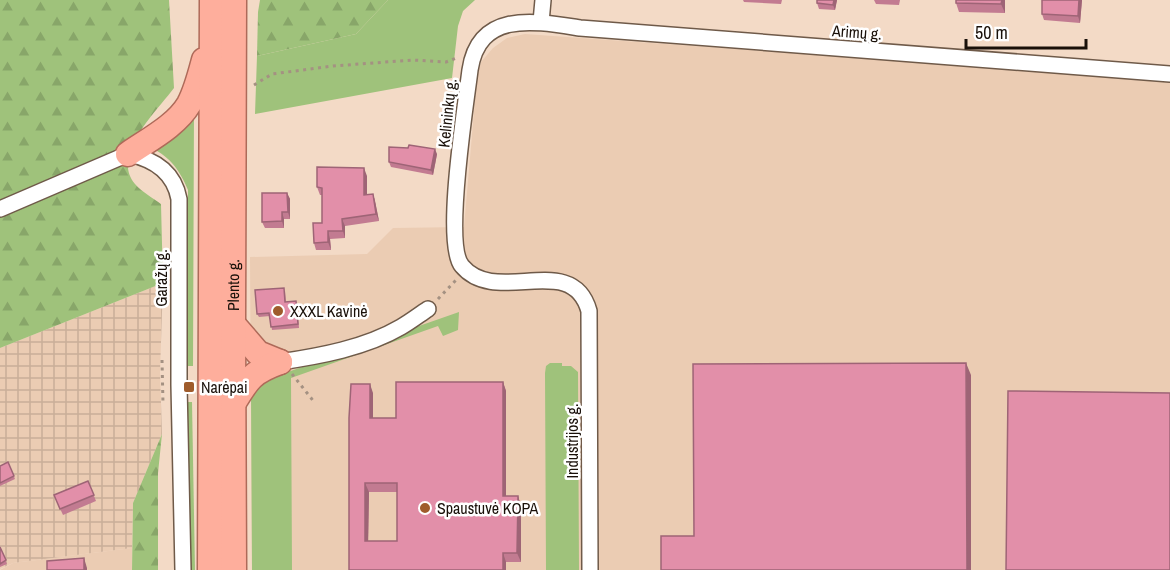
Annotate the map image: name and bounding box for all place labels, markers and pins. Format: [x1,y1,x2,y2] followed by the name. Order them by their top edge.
[290,300,368,322] place label: XXXL Kavinė
[271,304,285,318] marker: XXXL Kavinė
[201,376,248,398] place label: Narėpai
[182,380,196,394] marker: Narėpai
[437,497,538,519] place label: Spaustuvė KOPA
[418,501,432,515] marker: Spaustuvė KOPA

